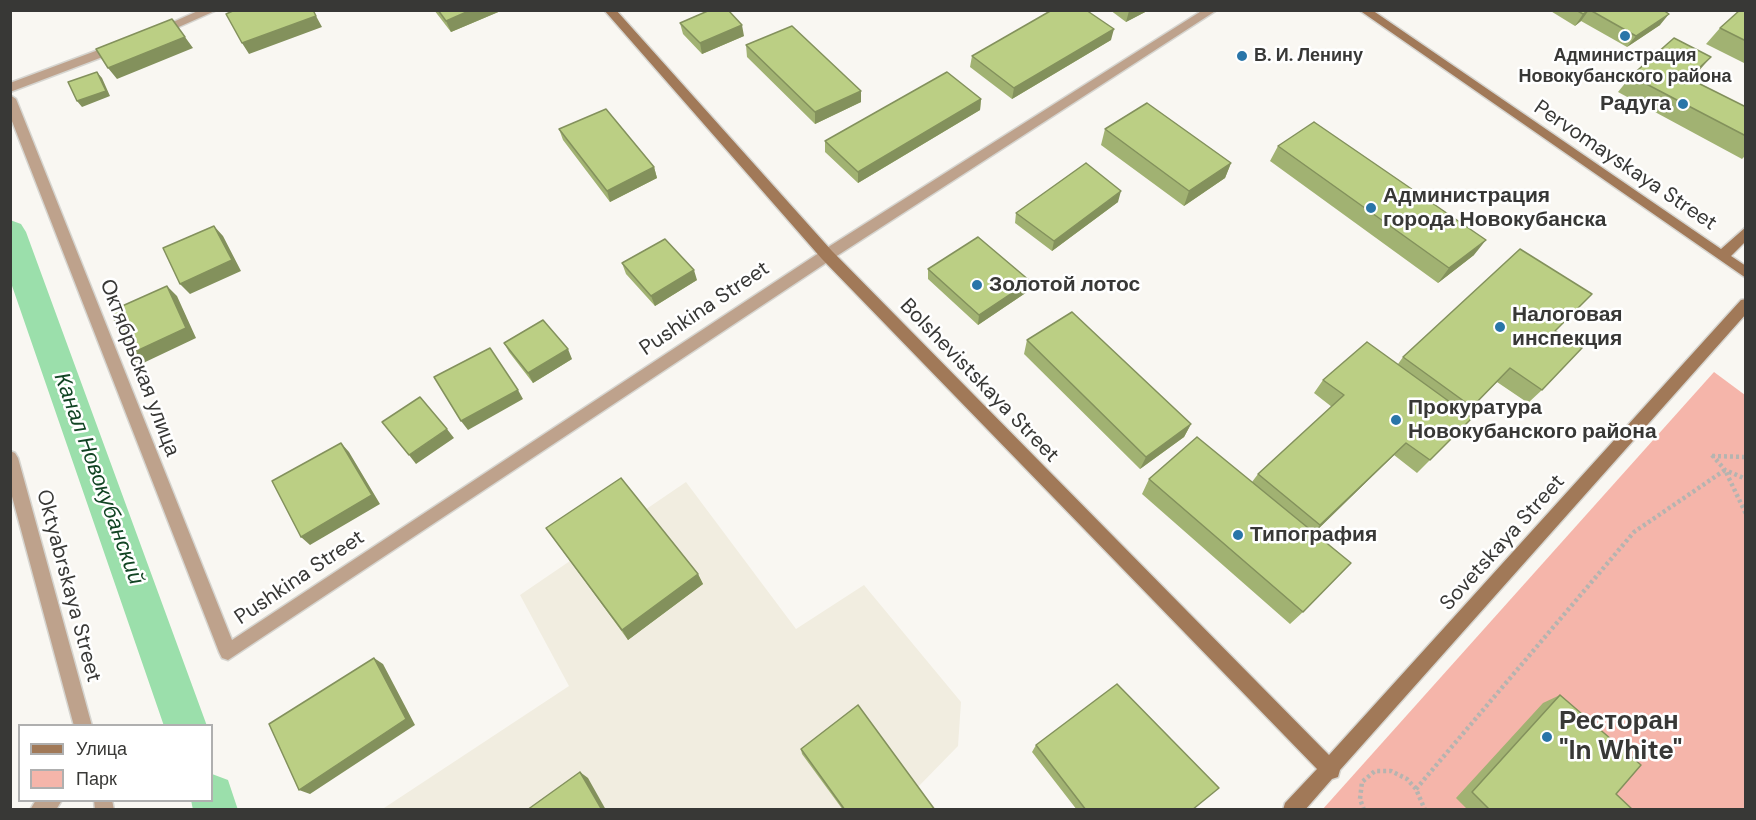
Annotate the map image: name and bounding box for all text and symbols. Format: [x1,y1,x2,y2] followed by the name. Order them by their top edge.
[1618,29,1632,43] marker: Администрация Новокубанского района
[1254,45,1363,67] place label: В. И. Ленину
[1518,45,1732,88] place label: Администрация Новокубанского района
[1235,49,1249,63] marker: В. И. Ленину
[1600,91,1671,117] place label: Радуга
[1529,95,1721,237] street label: Pervomayskaya Street
[1676,97,1690,111] marker: Радуга
[1383,183,1606,233] place label: Администрация города Новокубанска
[1364,201,1378,215] marker: Администрация города Новокубанска
[635,256,775,362] street label: Pushkina Street
[989,272,1140,298] place label: Золотой лотос
[94,276,184,460] street label: Октябрьская улица
[970,278,984,292] marker: Золотой лотос
[894,294,1064,468] street label: Bolshevistskaya Street
[1512,302,1623,352] place label: Налоговая инспекция
[1493,320,1507,334] marker: Налоговая инспекция
[47,369,149,589] water label: Канал Новокубанский
[1408,395,1657,445] place label: Прокуратура Новокубанского района
[1389,413,1403,427] marker: Прокуратура Новокубанского района
[1435,470,1571,616] street label: Sovetskaya Street
[30,487,106,685] street label: Oktyabrskaya Street
[1250,522,1377,548] place label: Типография
[230,525,370,631] street label: Pushkina Street
[1231,528,1245,542] marker: Типография
[1559,706,1682,768] place label: Ресторан "In White"
[18,724,213,802] legend
[1540,730,1554,744] marker: Ресторан "In White"
[76,737,127,761] text: Улица
[76,767,117,791] text: Парк

